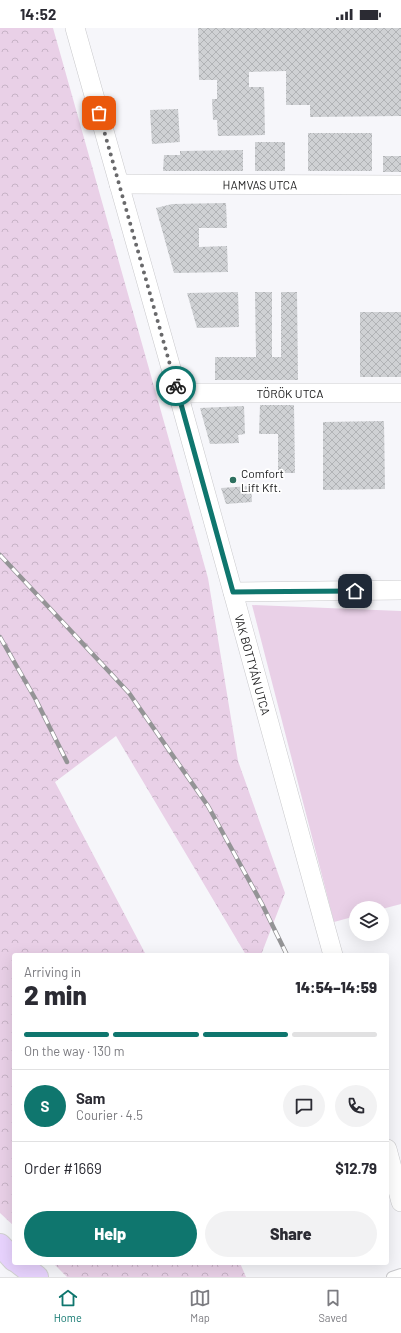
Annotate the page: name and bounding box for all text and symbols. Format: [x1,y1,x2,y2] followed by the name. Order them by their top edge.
[20,5,56,23] text: 14:52
[82,96,116,130] pin
[88,102,110,124] icon: bag
[223,177,297,192] street label: HAMVAS UTCA
[156,366,196,406] courier
[165,375,187,397] icon: bike
[257,386,323,400] street label: TÖRÖK UTCA
[241,466,284,494] place label: Comfort Lift Kft.
[228,475,238,485] marker: Comfort Lift Kft.
[338,574,372,608] pin
[344,580,366,602] icon: home
[232,613,273,717] street label: VAK BOTTYÁN UTCA
[349,901,389,941] map controls
[349,901,389,941] button: layers
[24,964,81,980] text: Arriving in
[295,978,377,996] text: 14:54–14:59
[24,979,87,1010] text: 2 min
[24,1043,125,1059] text: On the way · 130 m
[283,1085,325,1127] button: chat
[335,1085,377,1127] button: phone
[76,1089,105,1107] text: Sam
[41,1097,49,1115] text: S
[76,1107,143,1123] text: Courier · 4.5
[24,1159,102,1177] text: Order #1669
[335,1159,377,1177] text: $12.79
[24,1211,197,1257] button: Help
[205,1211,377,1257] button: Share
[54,1287,82,1324] tab: Home
[189,1287,211,1324] tab: Map
[318,1287,347,1324] tab: Saved

